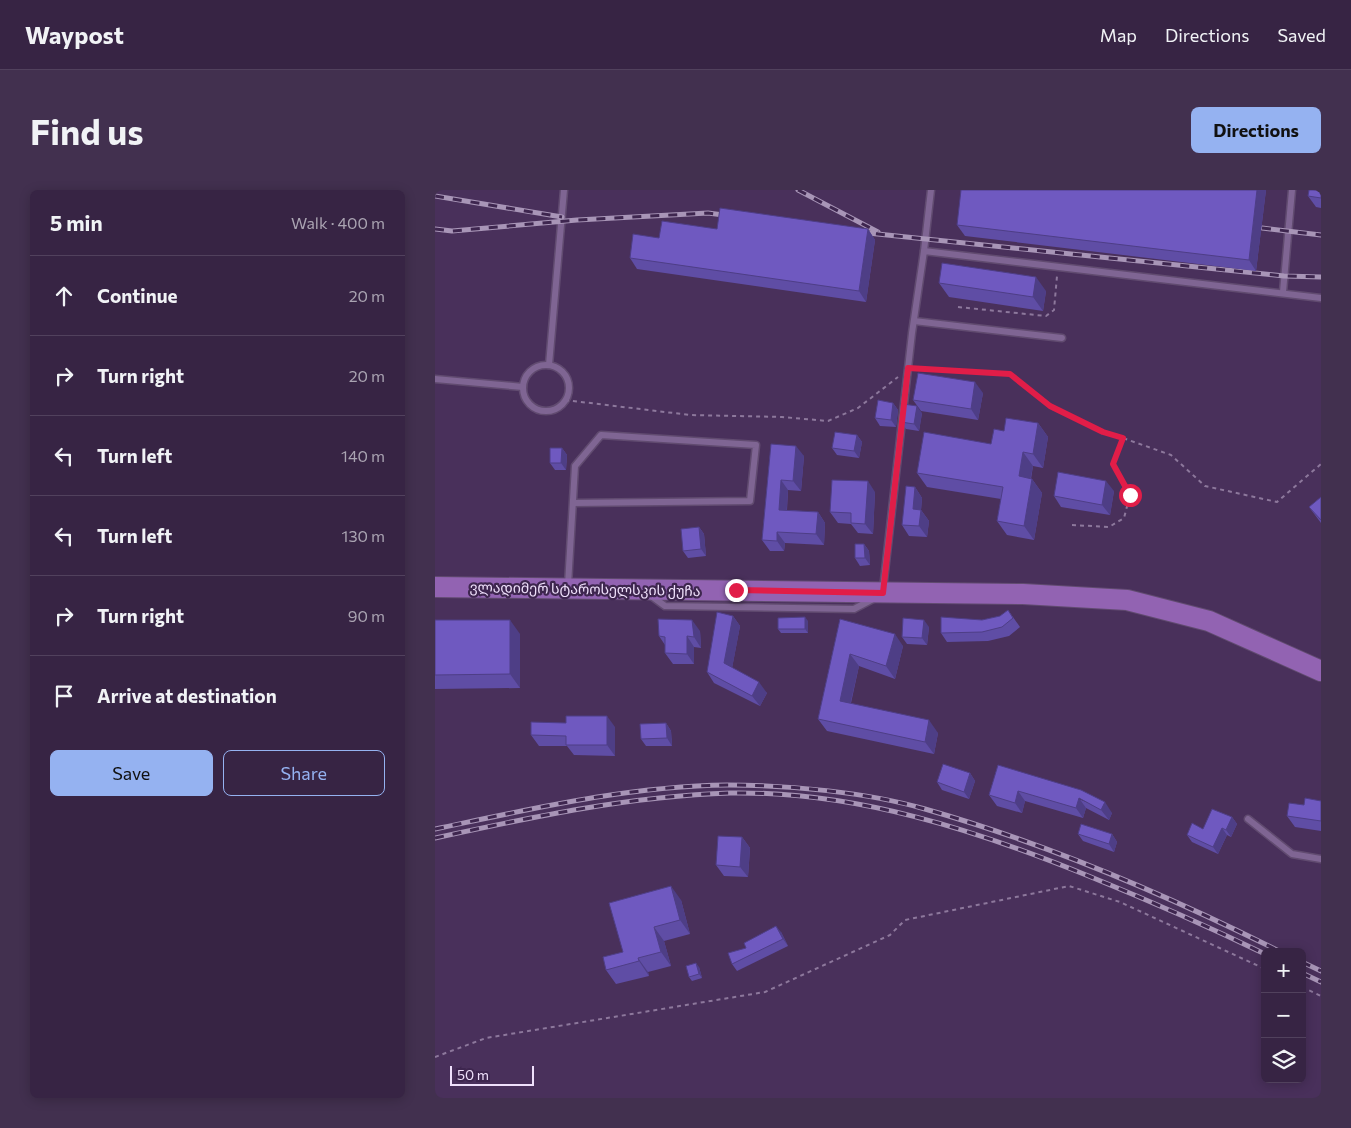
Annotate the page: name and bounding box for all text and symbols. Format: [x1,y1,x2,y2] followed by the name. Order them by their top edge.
[25,20,124,49] text: Waypost
[1100,24,1137,46] text: Map
[1165,24,1249,46] text: Directions
[1277,24,1326,46] text: Saved
[1191,107,1321,153] button: Directions
[30,109,144,152] text: Find us
[50,210,103,235] text: 5 min
[291,213,385,232] text: Walk · 400 m
[50,282,78,310] icon: ahead
[97,284,177,307] text: Continue
[349,286,385,305] text: 20 m
[50,362,78,390] icon: right
[97,364,184,387] text: Turn right
[349,366,385,385] text: 20 m
[50,442,78,470] icon: left
[97,444,172,467] text: Turn left
[341,446,385,465] text: 140 m
[1119,484,1142,507] route start
[50,522,78,550] icon: left
[97,524,172,547] text: Turn left
[342,526,385,545] text: 130 m
[469,578,701,600] street label: ვლადიმერ სტაროსელსკის ქუჩა
[725,579,748,602] route end
[50,602,78,630] icon: right
[97,604,184,627] text: Turn right
[348,606,385,625] text: 90 m
[50,682,78,710] icon: arrive
[97,684,277,707] text: Arrive at destination
[50,750,213,796] button: Save
[223,750,385,796] button: Share
[1261,948,1306,1083] map controls
[1261,948,1306,993] button: +
[1261,993,1306,1038] button: −
[1261,1038,1306,1083] button: layers
[450,1063,534,1086] scale bar
[457,1066,489,1083] text: 50 m

